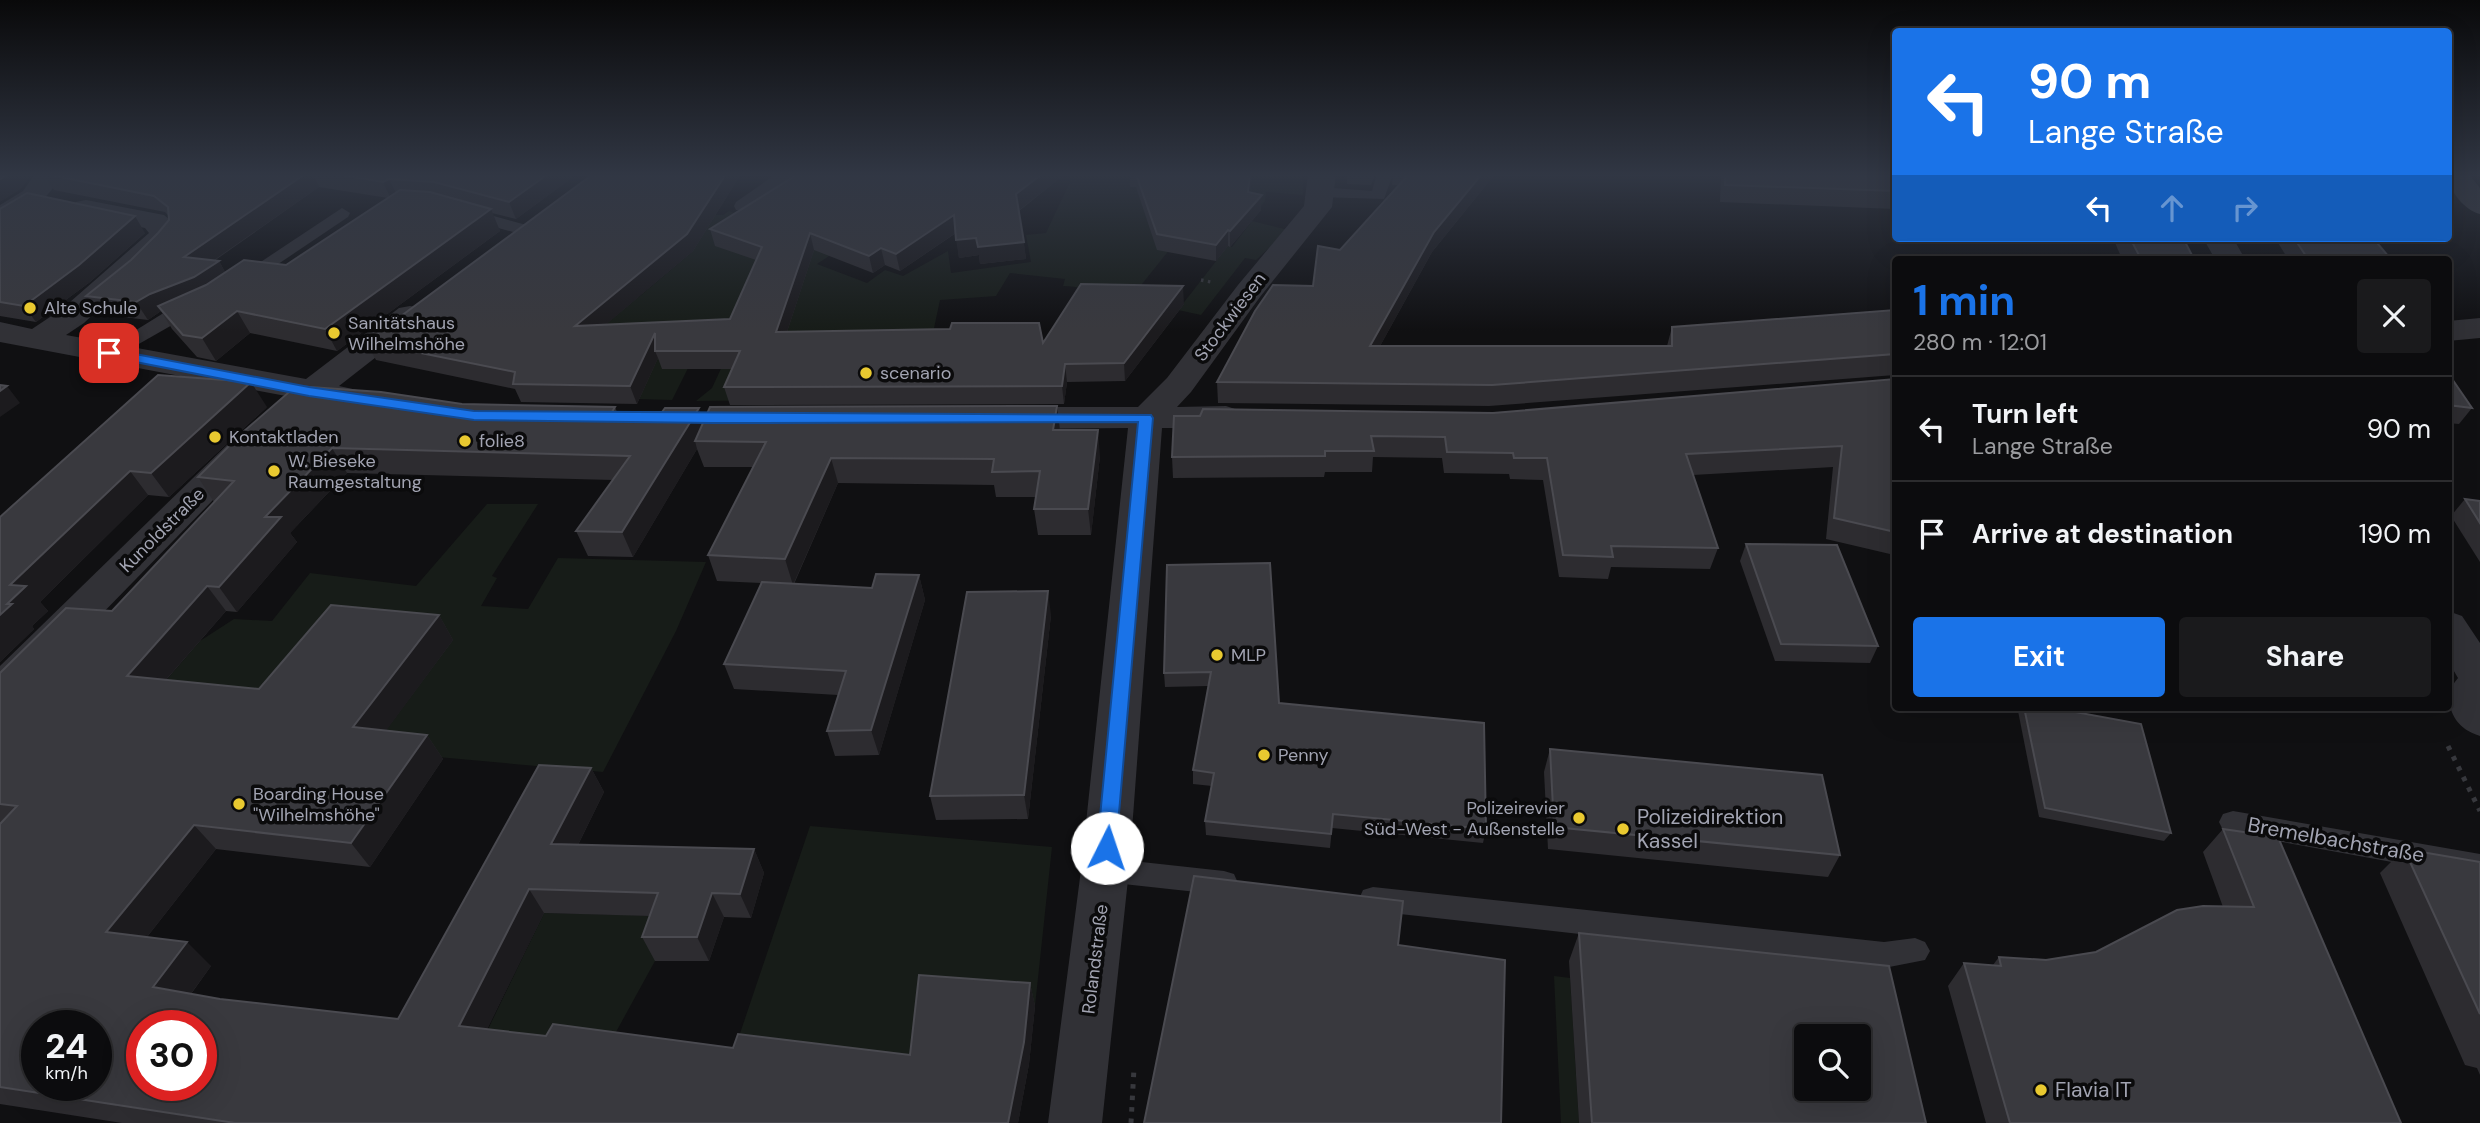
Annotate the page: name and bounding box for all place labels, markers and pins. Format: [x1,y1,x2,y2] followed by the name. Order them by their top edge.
[44,296,137,320] place label: Alte Schule
[22,300,38,316] marker: Alte Schule
[348,311,465,356] place label: Sanitätshaus Wilhelmshöhe
[79,323,139,383] pin
[326,325,342,341] marker: Sanitätshaus Wilhelmshöhe
[880,361,951,385] place label: scenario
[858,365,874,381] marker: scenario
[229,425,339,449] place label: Kontaktladen
[207,429,223,445] marker: Kontaktladen
[479,429,525,453] place label: folie8
[457,433,473,449] marker: folie8
[288,449,422,494] place label: W. Bieseke Raumgestaltung
[266,463,282,479] marker: W. Bieseke Raumgestaltung
[1231,643,1266,667] place label: MLP
[1209,647,1225,663] marker: MLP
[1278,743,1329,767] place label: Penny
[1256,747,1272,763] marker: Penny
[253,782,384,827] place label: Boarding House "Wilhelmshöhe"
[231,796,247,812] marker: Boarding House "Wilhelmshöhe"
[1364,796,1565,841] place label: Polizeirevier Süd-West - Außenstelle
[1637,803,1783,855] place label: Polizeidirektion Kassel
[1571,810,1587,826] marker: Polizeirevier Süd-West - Außenstelle
[1615,821,1631,837] marker: Polizeidirektion Kassel
[2055,1076,2132,1104] place label: Flavia IT
[2033,1082,2049,1098] marker: Flavia IT

